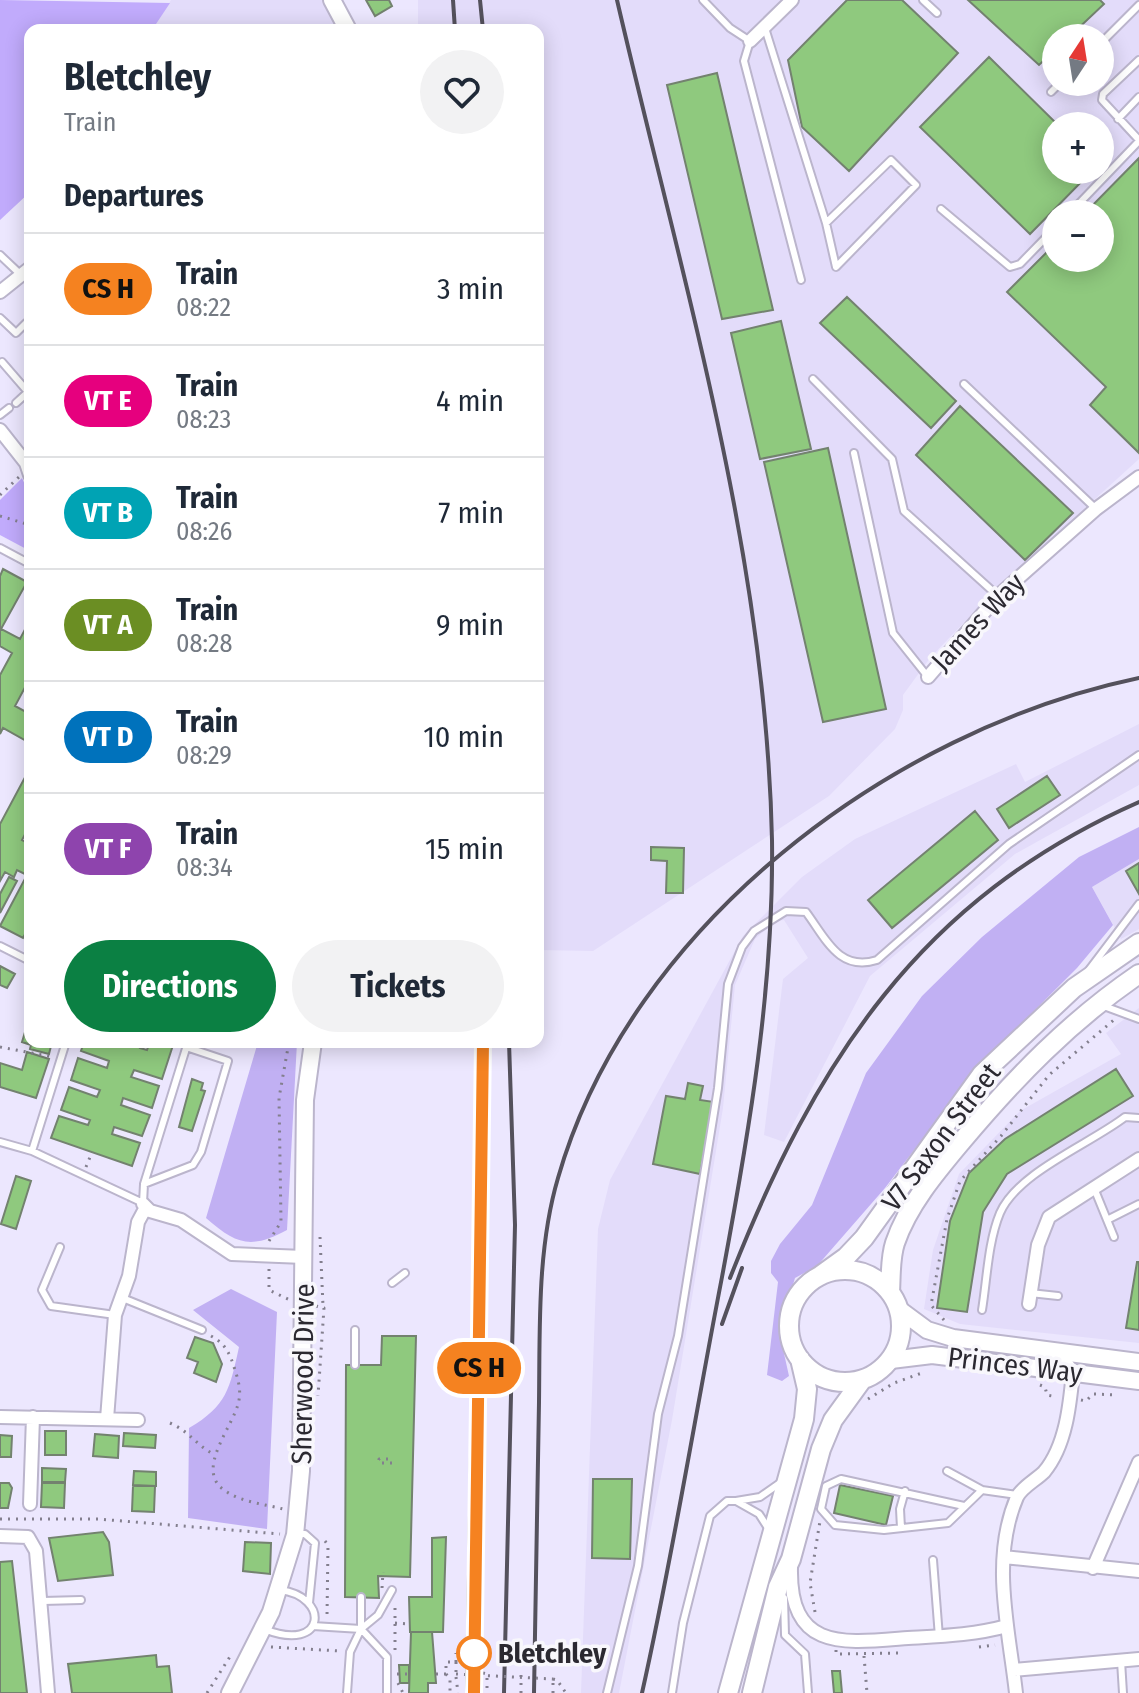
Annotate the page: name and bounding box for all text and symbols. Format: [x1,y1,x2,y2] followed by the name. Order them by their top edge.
[1042,24,1114,96] north arrow
[1042,24,1114,272] map controls
[420,50,504,134] button: heart
[64,54,211,100] text: Bletchley
[64,107,117,138] text: Train
[1042,112,1114,184] button: +
[64,178,204,214] text: Departures
[1042,200,1114,272] button: −
[176,256,238,292] text: Train
[437,271,504,307] text: 3 min
[82,272,134,305] text: CS H
[176,292,231,323] text: 08:22
[176,368,238,404] text: Train
[436,383,504,419] text: 4 min
[84,384,132,417] text: VT E
[176,404,231,435] text: 08:23
[176,480,238,516] text: Train
[438,495,504,531] text: 7 min
[83,496,133,529] text: VT B
[176,516,232,547] text: 08:26
[925,566,1032,678] street label: James Way
[176,592,238,628] text: Train
[436,607,504,643] text: 9 min
[83,608,133,641] text: VT A
[176,628,233,659] text: 08:28
[176,704,238,740] text: Train
[423,719,504,755] text: 10 min
[83,720,133,753] text: VT D
[176,740,232,771] text: 08:29
[176,816,238,852] text: Train
[425,831,504,867] text: 15 min
[85,832,131,865] text: VT F
[176,852,232,883] text: 08:34
[64,940,276,1032] button: Directions
[292,940,504,1032] button: Tickets
[875,1056,1008,1217] street label: V7 Saxon Street
[285,1283,321,1465] street label: Sherwood Drive
[946,1340,1085,1390] street label: Princes Way
[423,1342,535,1394] line badge: CS H
[453,1351,505,1384] text: CS H
[457,1636,491,1670] marker: Bletchley
[498,1637,607,1670] place label: Bletchley

